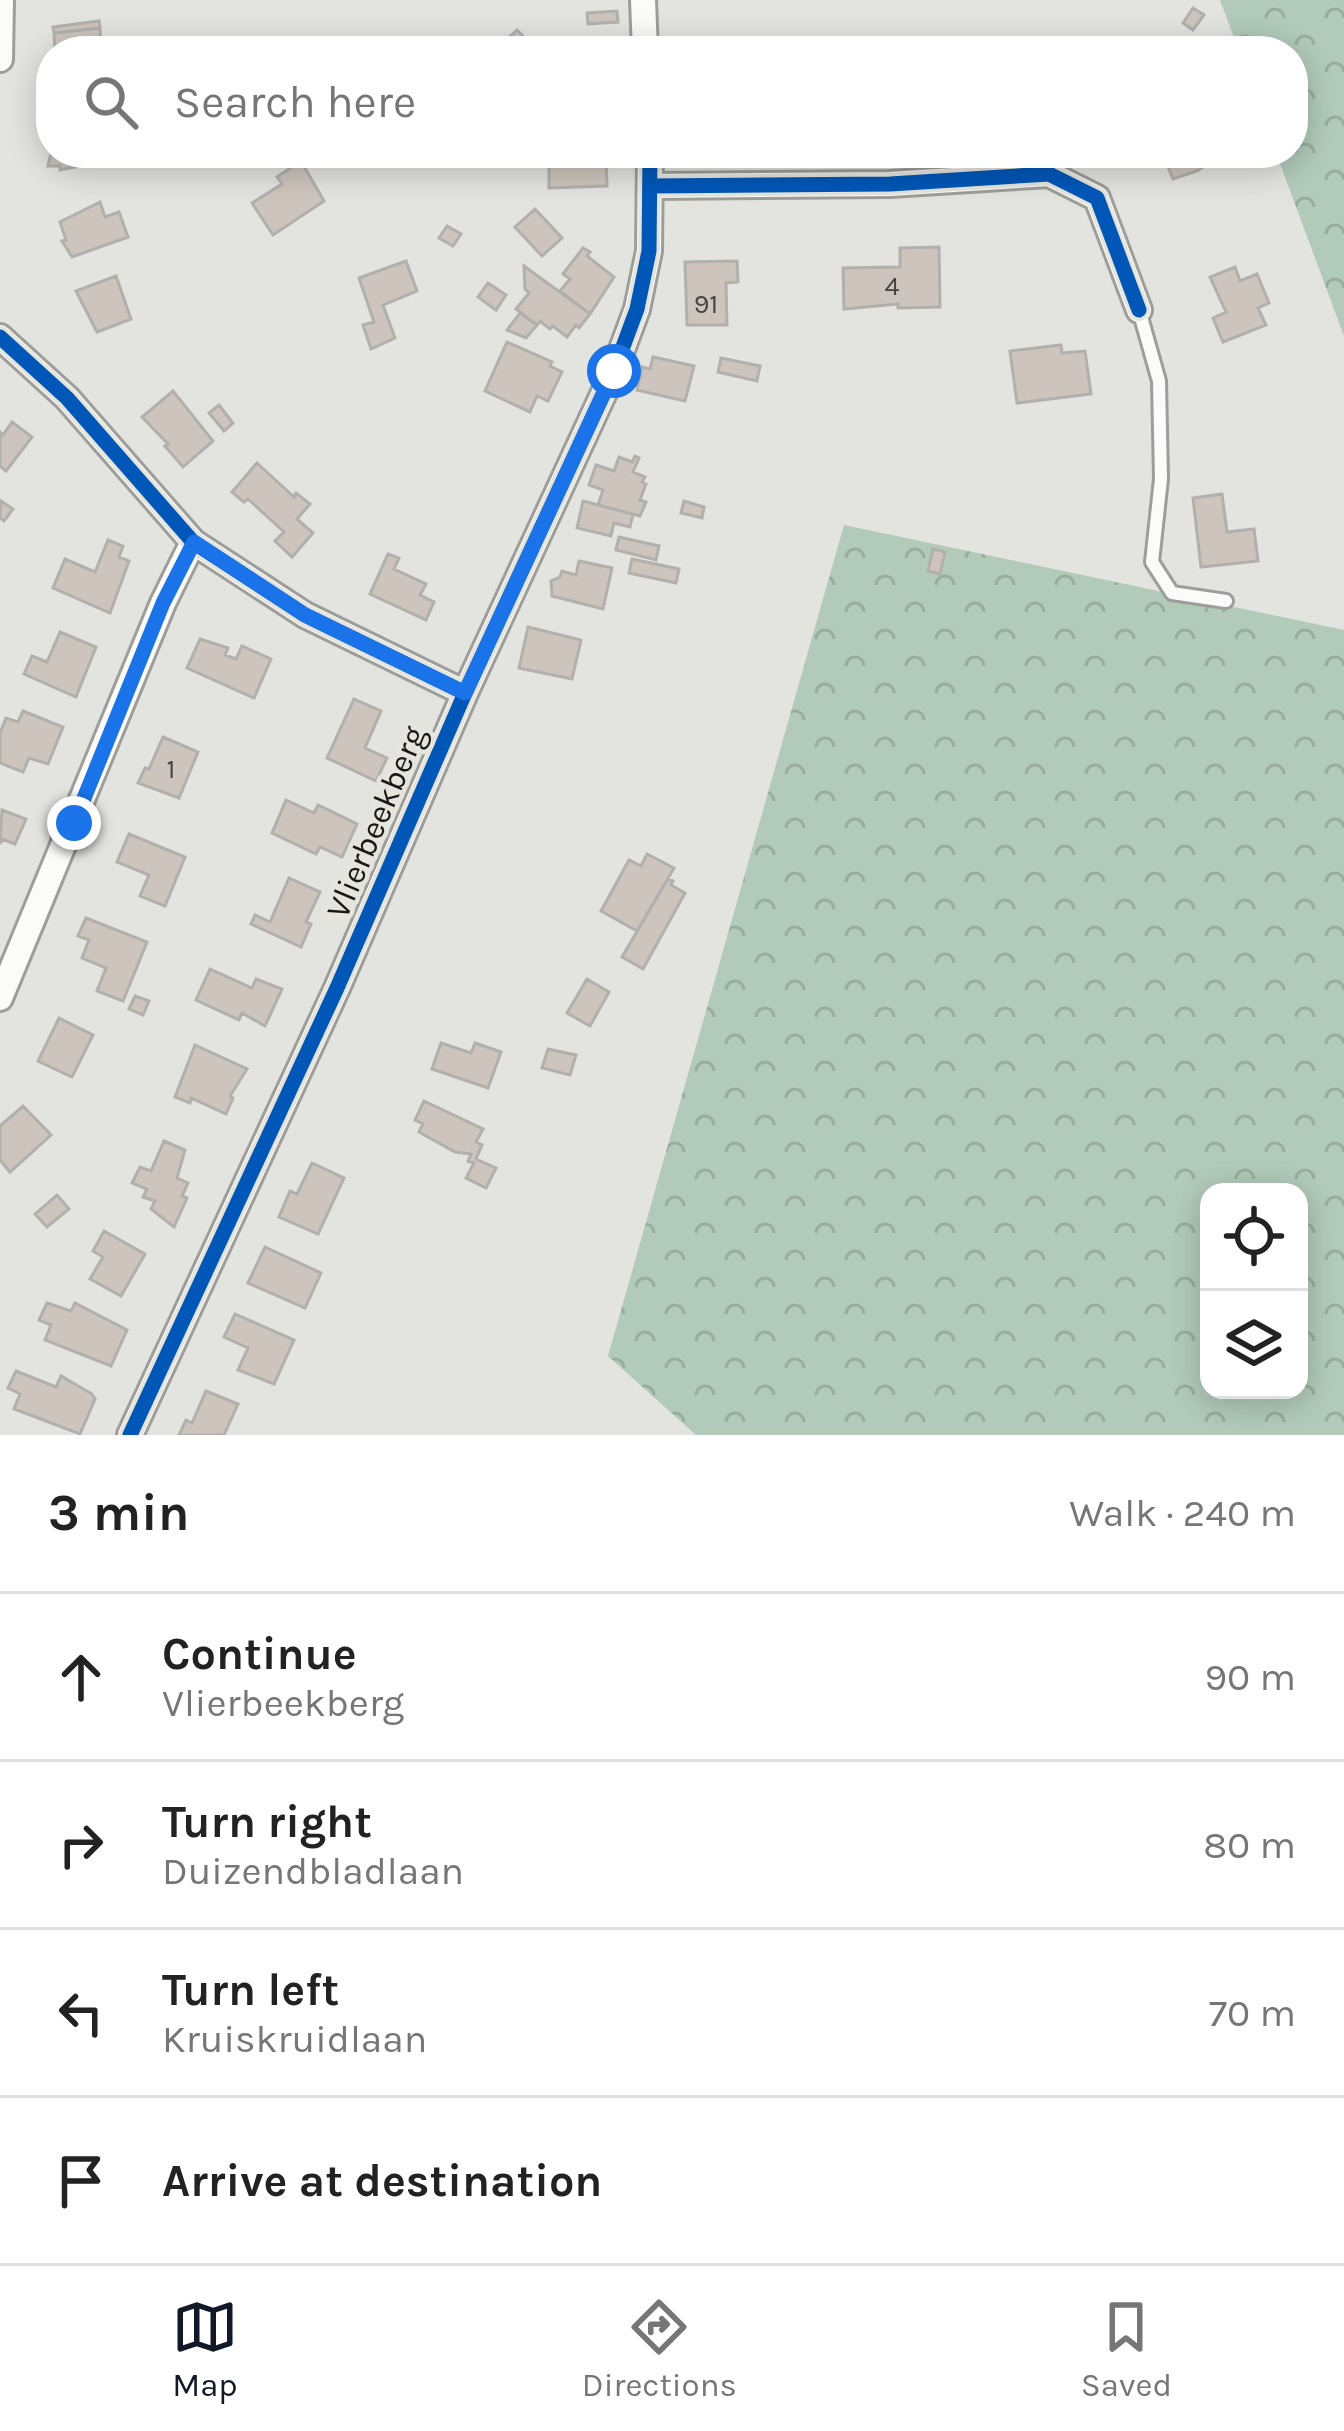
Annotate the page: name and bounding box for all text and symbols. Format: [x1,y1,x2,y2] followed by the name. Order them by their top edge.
[36,36,1308,168] search box
[78,69,144,135] icon: search
[174,76,416,128] text: Search here
[884,270,900,302] house number: 4
[694,288,718,320] house number: 91
[587,344,641,398] route start
[318,720,434,924] street label: Vlierbeekberg
[167,753,175,785] house number: 1
[47,796,101,850] route end
[1200,1183,1308,1399] map controls
[1200,1183,1308,1291] button: locate
[1200,1291,1308,1399] button: layers
[48,1483,190,1543] text: 3 min
[1069,1490,1296,1536] text: Walk · 240 m
[162,1628,357,1680] text: Continue
[48,1644,114,1710] icon: ahead
[1204,1654,1296,1700] text: 90 m
[162,1680,404,1726] text: Vlierbeekberg
[162,1796,372,1848] text: Turn right
[48,1812,114,1878] icon: right
[1203,1822,1296,1868] text: 80 m
[162,1848,464,1894] text: Duizendbladlaan
[162,1964,339,2016] text: Turn left
[48,1980,114,2046] icon: left
[1209,1990,1296,2036] text: 70 m
[162,2016,427,2062] text: Kruiskruidlaan
[48,2148,114,2214] icon: arrive
[162,2155,602,2207] text: Arrive at destination
[172,2294,238,2404] tab: Map
[582,2294,737,2404] tab: Directions
[1081,2294,1172,2404] tab: Saved

